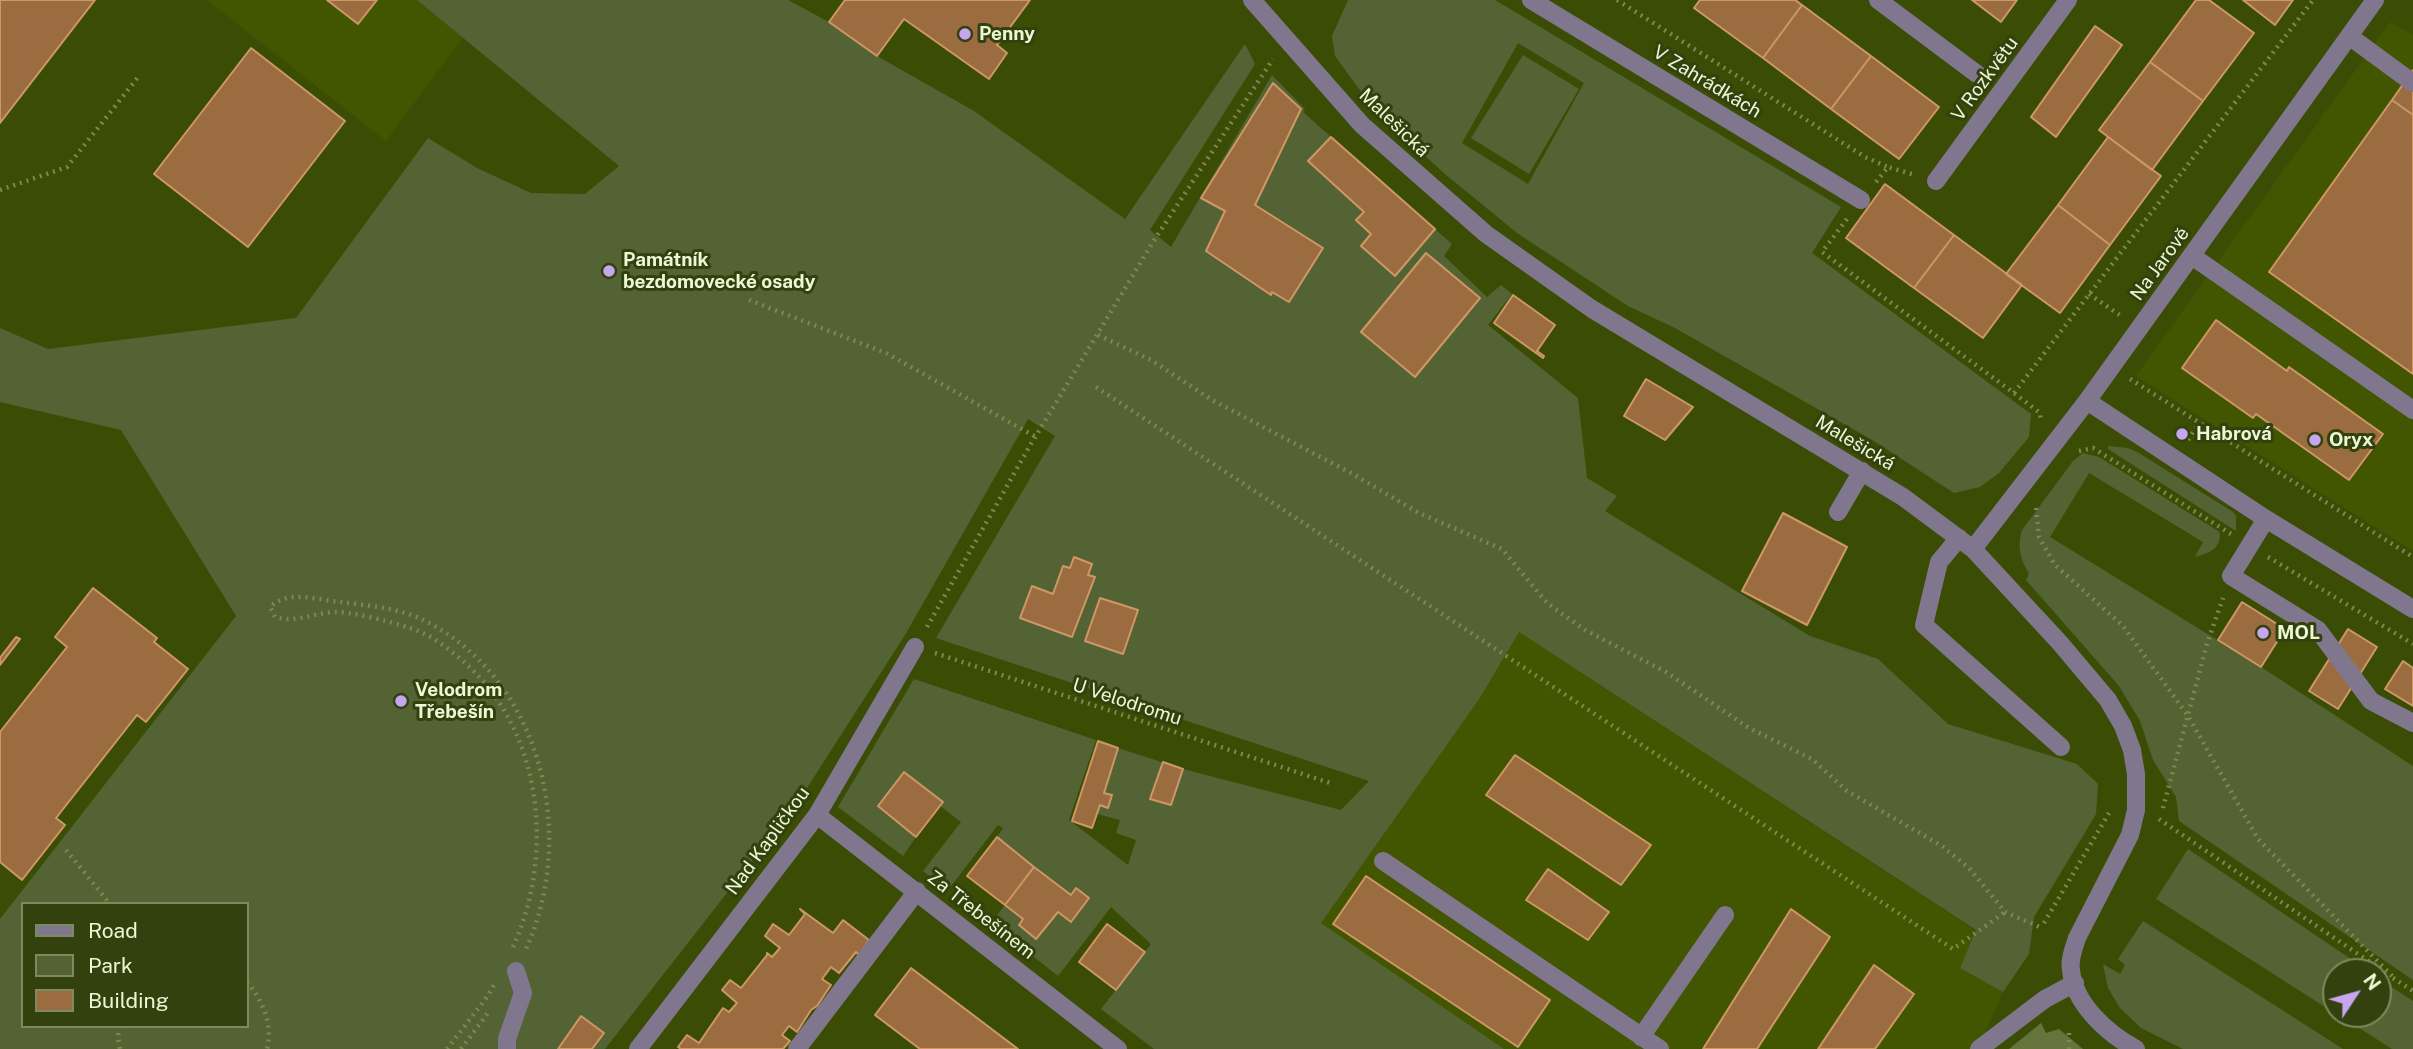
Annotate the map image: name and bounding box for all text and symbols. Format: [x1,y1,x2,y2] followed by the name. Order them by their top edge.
[979,23,1035,45] place label: Penny
[957,26,973,42] marker: Penny
[1947,32,2023,126] street label: V Rozkvětu
[1649,41,1765,123] street label: V Zahrádkách
[1354,84,1434,162] street label: Malešická
[2126,223,2194,305] street label: Na Jarově
[623,249,815,293] place label: Památník bezdomovecké osady
[601,263,617,279] marker: Památník bezdomovecké osady
[1811,410,1899,476] street label: Malešická
[2196,423,2272,445] place label: Habrová
[2174,426,2190,442] marker: Habrová
[2329,429,2373,451] place label: Oryx
[2307,432,2323,448] marker: Oryx
[2277,622,2320,644] place label: MOL
[2255,625,2271,641] marker: MOL
[1069,674,1185,730] street label: U Velodromu
[415,679,502,723] place label: Velodrom Třebešín
[393,693,409,709] marker: Velodrom Třebešín
[721,783,815,899] street label: Nad Kapličkou
[923,866,1039,964] street label: Za Třebešínem
[21,902,248,1028] legend
[88,918,138,943] text: Road
[88,953,133,978] text: Park
[2322,958,2392,1028] north arrow
[2359,969,2386,994] text: N
[88,988,169,1013] text: Building

